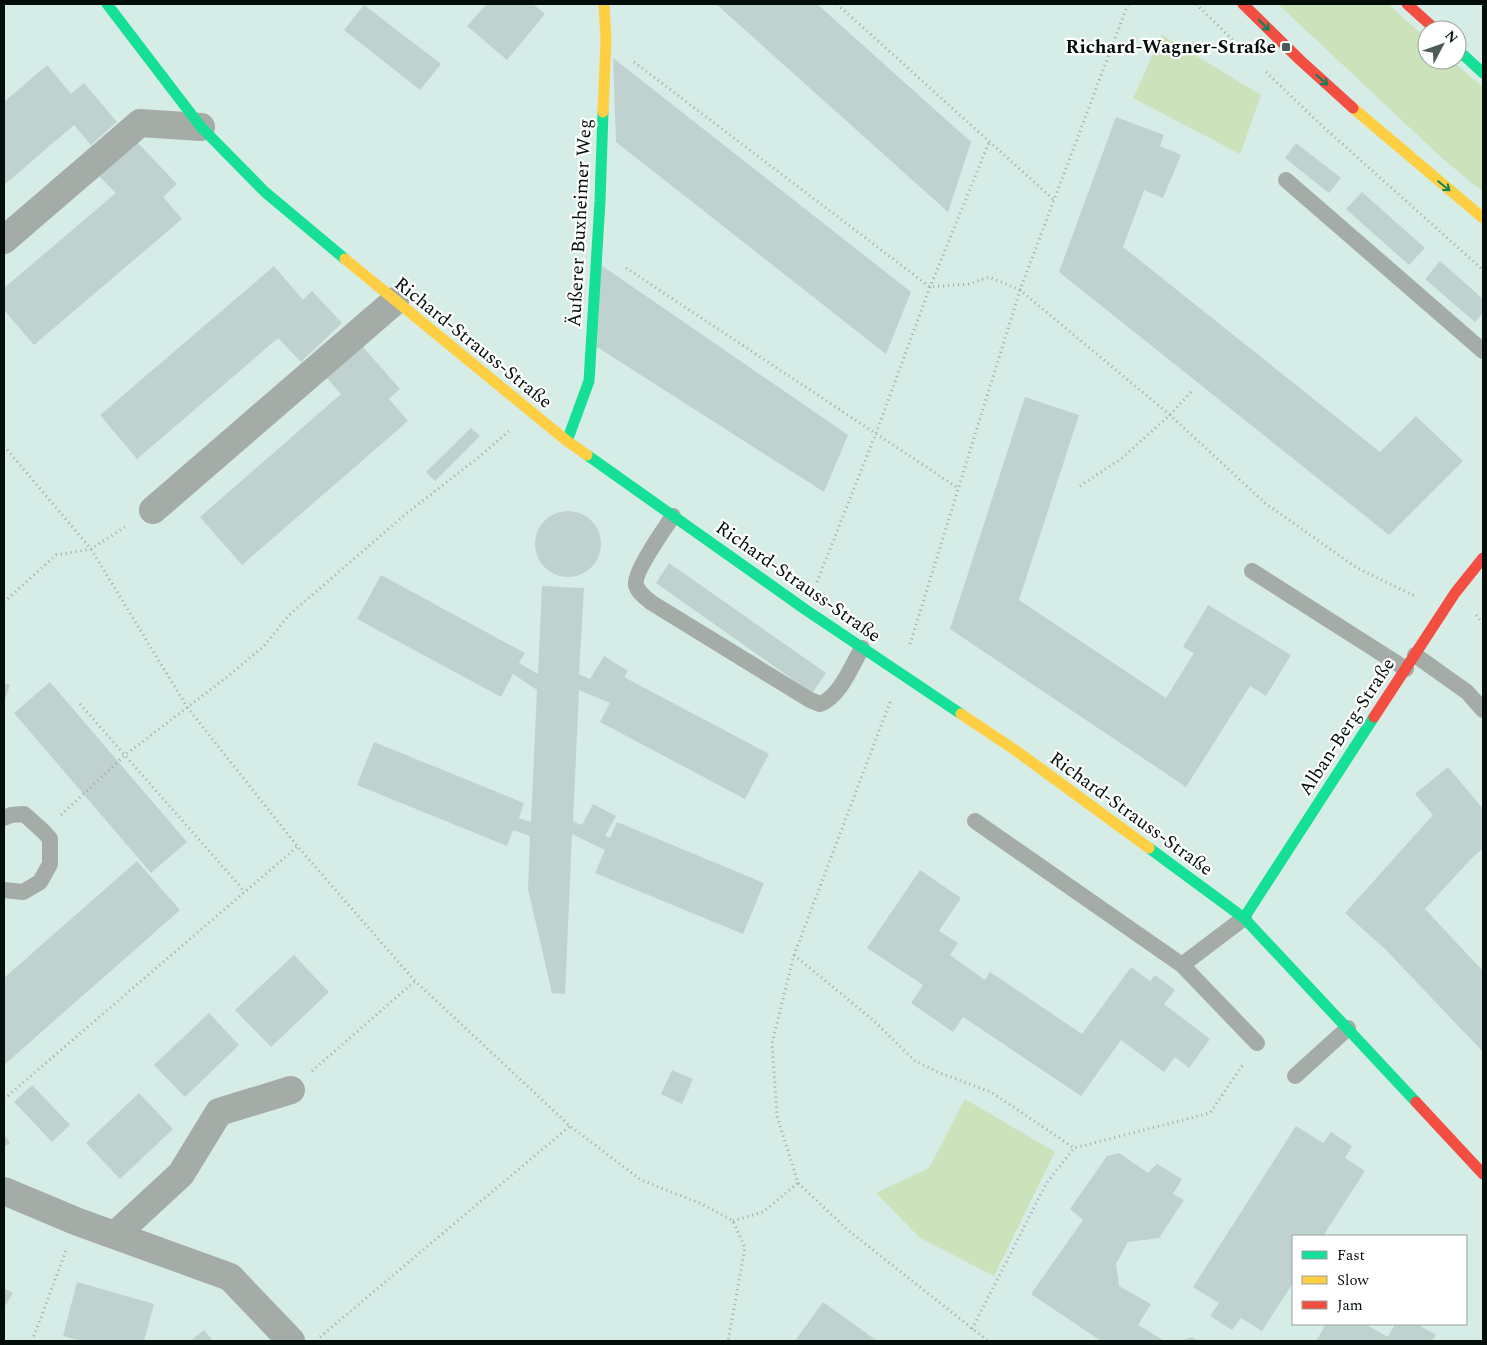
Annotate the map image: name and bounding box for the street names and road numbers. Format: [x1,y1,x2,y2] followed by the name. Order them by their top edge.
[560,118,600,328] street label: Äußerer Buxheimer Weg
[388,270,558,416] street label: Richard-Strauss-Straße
[709,514,887,650] street label: Richard-Strauss-Straße
[1291,652,1403,802] street label: Alban-Berg-Straße
[1043,745,1219,883] street label: Richard-Strauss-Straße

